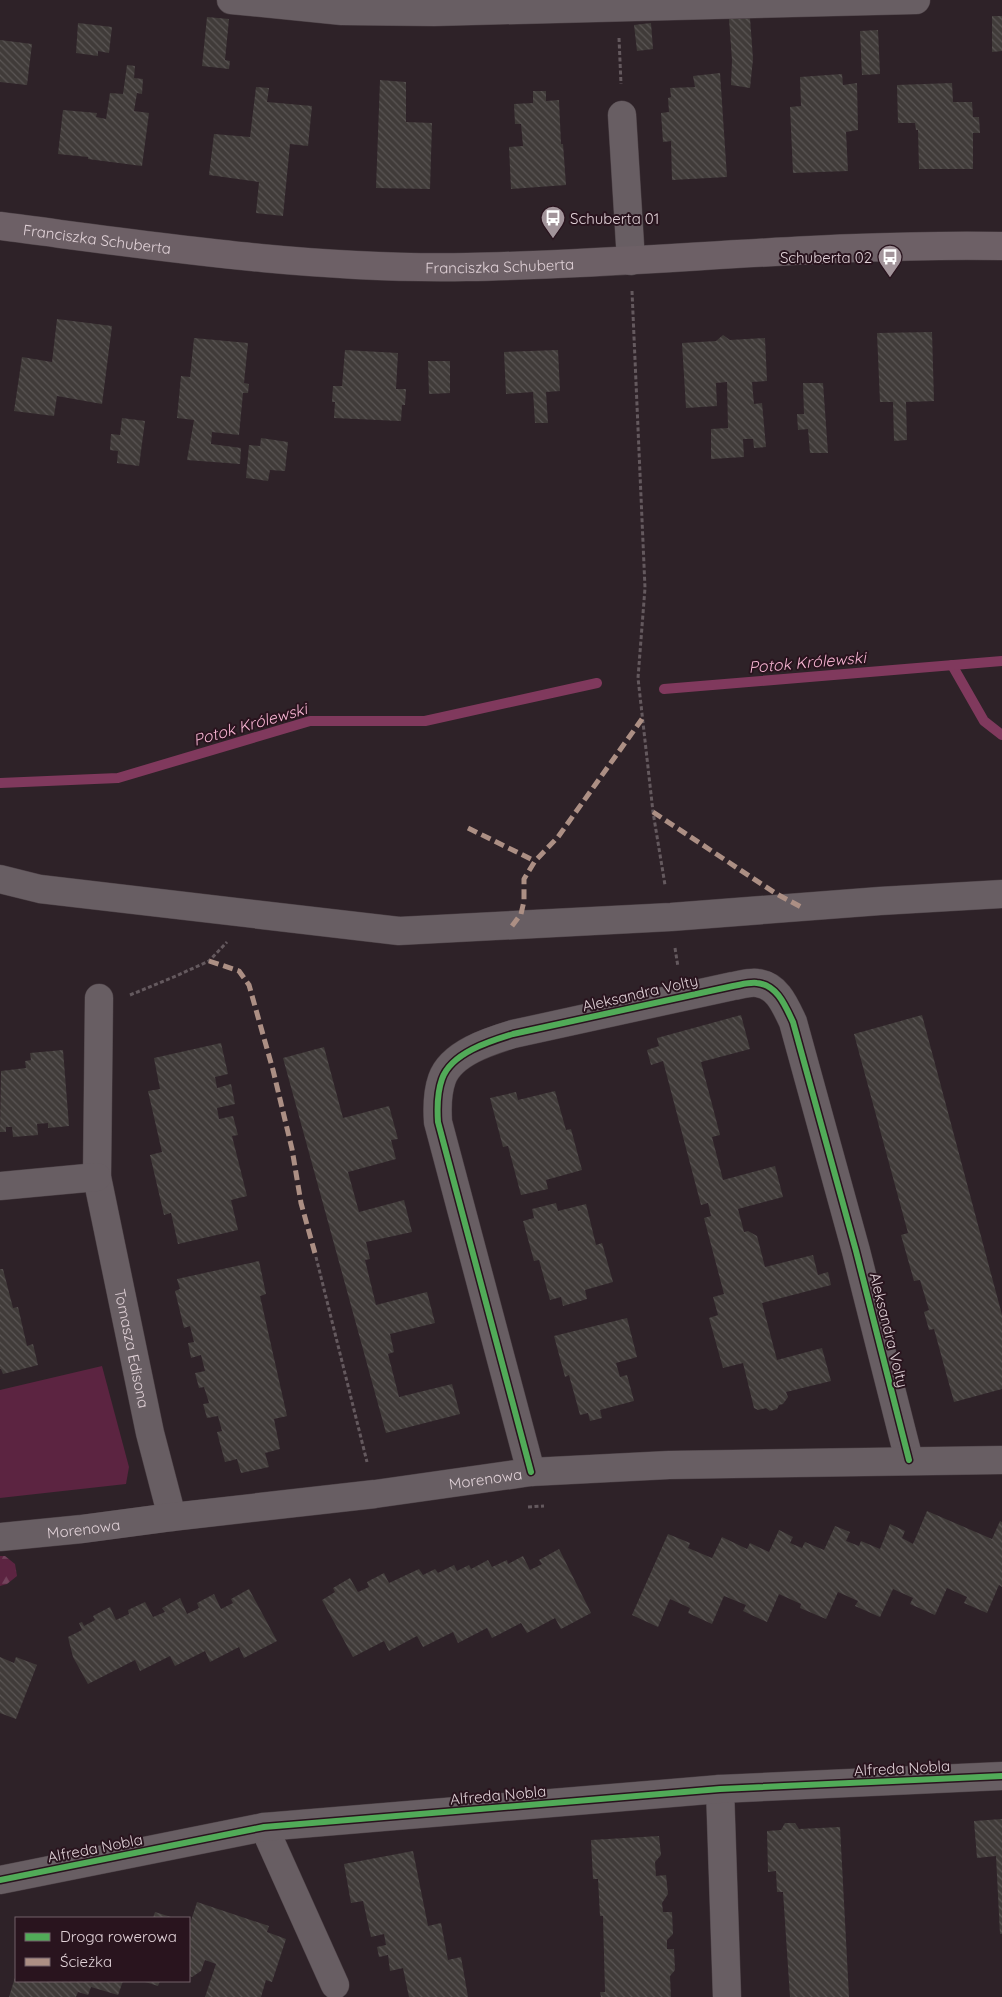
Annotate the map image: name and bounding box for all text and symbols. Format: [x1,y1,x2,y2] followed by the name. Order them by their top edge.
[540,205,566,239] bus stop icon: Schuberta 01
[570,209,659,228] place label: Schuberta 01
[22,220,172,258] street label: Franciszka Schuberta
[877,244,903,278] bus stop icon: Schuberta 02
[780,248,872,267] place label: Schuberta 02
[425,254,575,277] street label: Franciszka Schuberta
[748,647,868,677] water label: Potok Królewski
[191,698,311,750] water label: Potok Królewski
[580,970,700,1016] street label: Aleksandra Volty
[866,1270,912,1390] street label: Aleksandra Volty
[111,1287,154,1410] street label: Tomasza Edisona
[448,1464,523,1493] street label: Morenowa
[46,1515,121,1542] street label: Morenowa
[853,1756,951,1780] street label: Alfreda Nobla
[449,1781,547,1809] street label: Alfreda Nobla
[46,1829,144,1867] street label: Alfreda Nobla
[15,1917,190,1982] legend
[60,1927,177,1946] text: Droga rowerowa
[60,1952,112,1971] text: Ścieżka

